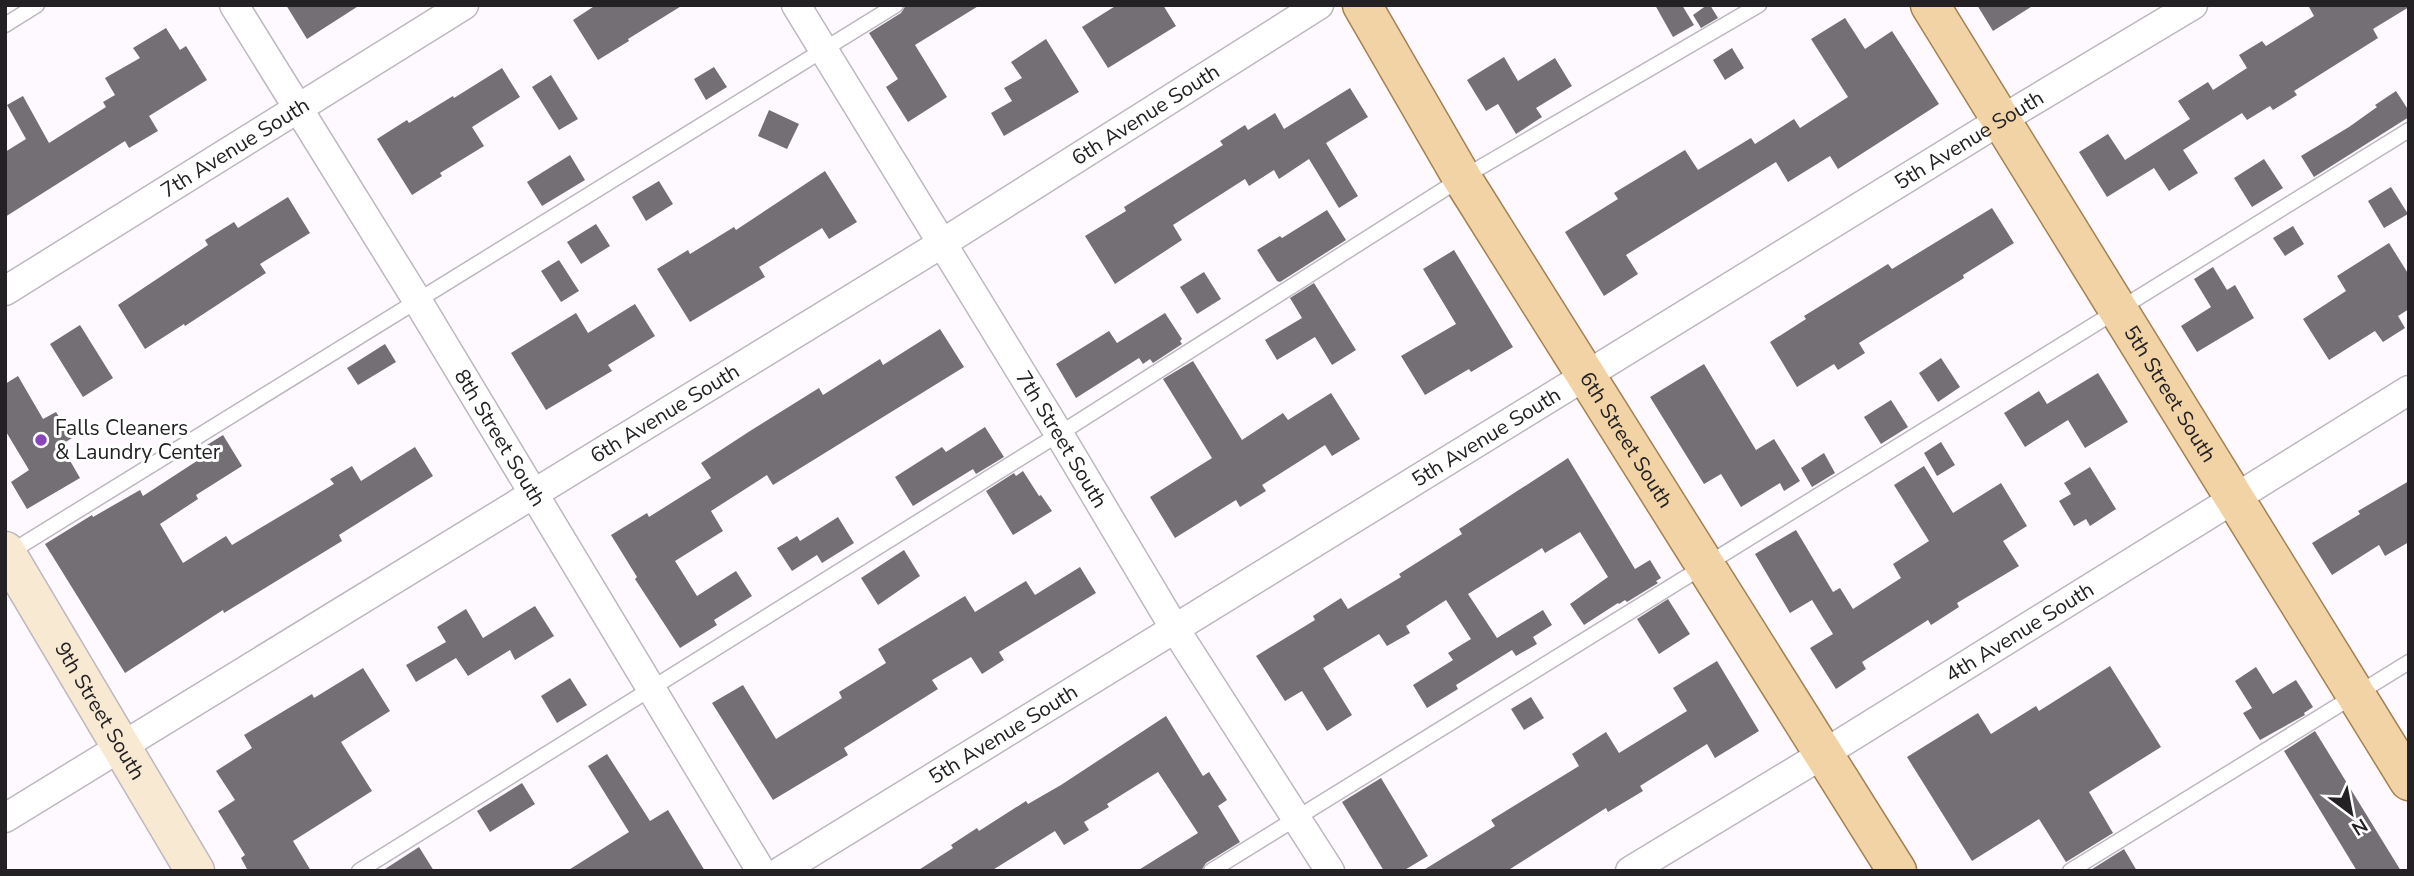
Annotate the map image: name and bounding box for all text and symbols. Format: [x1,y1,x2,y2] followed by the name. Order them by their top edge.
[1066,57,1225,172] street label: 6th Avenue South
[1889,84,2049,196] street label: 5th Avenue South
[155,91,315,205] street label: 7th Avenue South
[2117,320,2223,468] street label: 5th Street South
[585,357,745,470] street label: 6th Avenue South
[448,364,552,512] street label: 8th Street South
[1009,365,1114,513] street label: 7th Street South
[1573,366,1680,513] street label: 6th Street South
[1406,380,1566,493] street label: 5th Avenue South
[55,414,221,466] place label: Falls Cleaners & Laundry Center
[33,432,49,448] marker: Falls Cleaners & Laundry Center
[1940,575,2099,689] street label: 4th Avenue South
[48,637,152,785] street label: 9th Street South
[924,678,1083,791] street label: 5th Avenue South
[2316,778,2386,848] north arrow
[2347,812,2372,841] text: N

